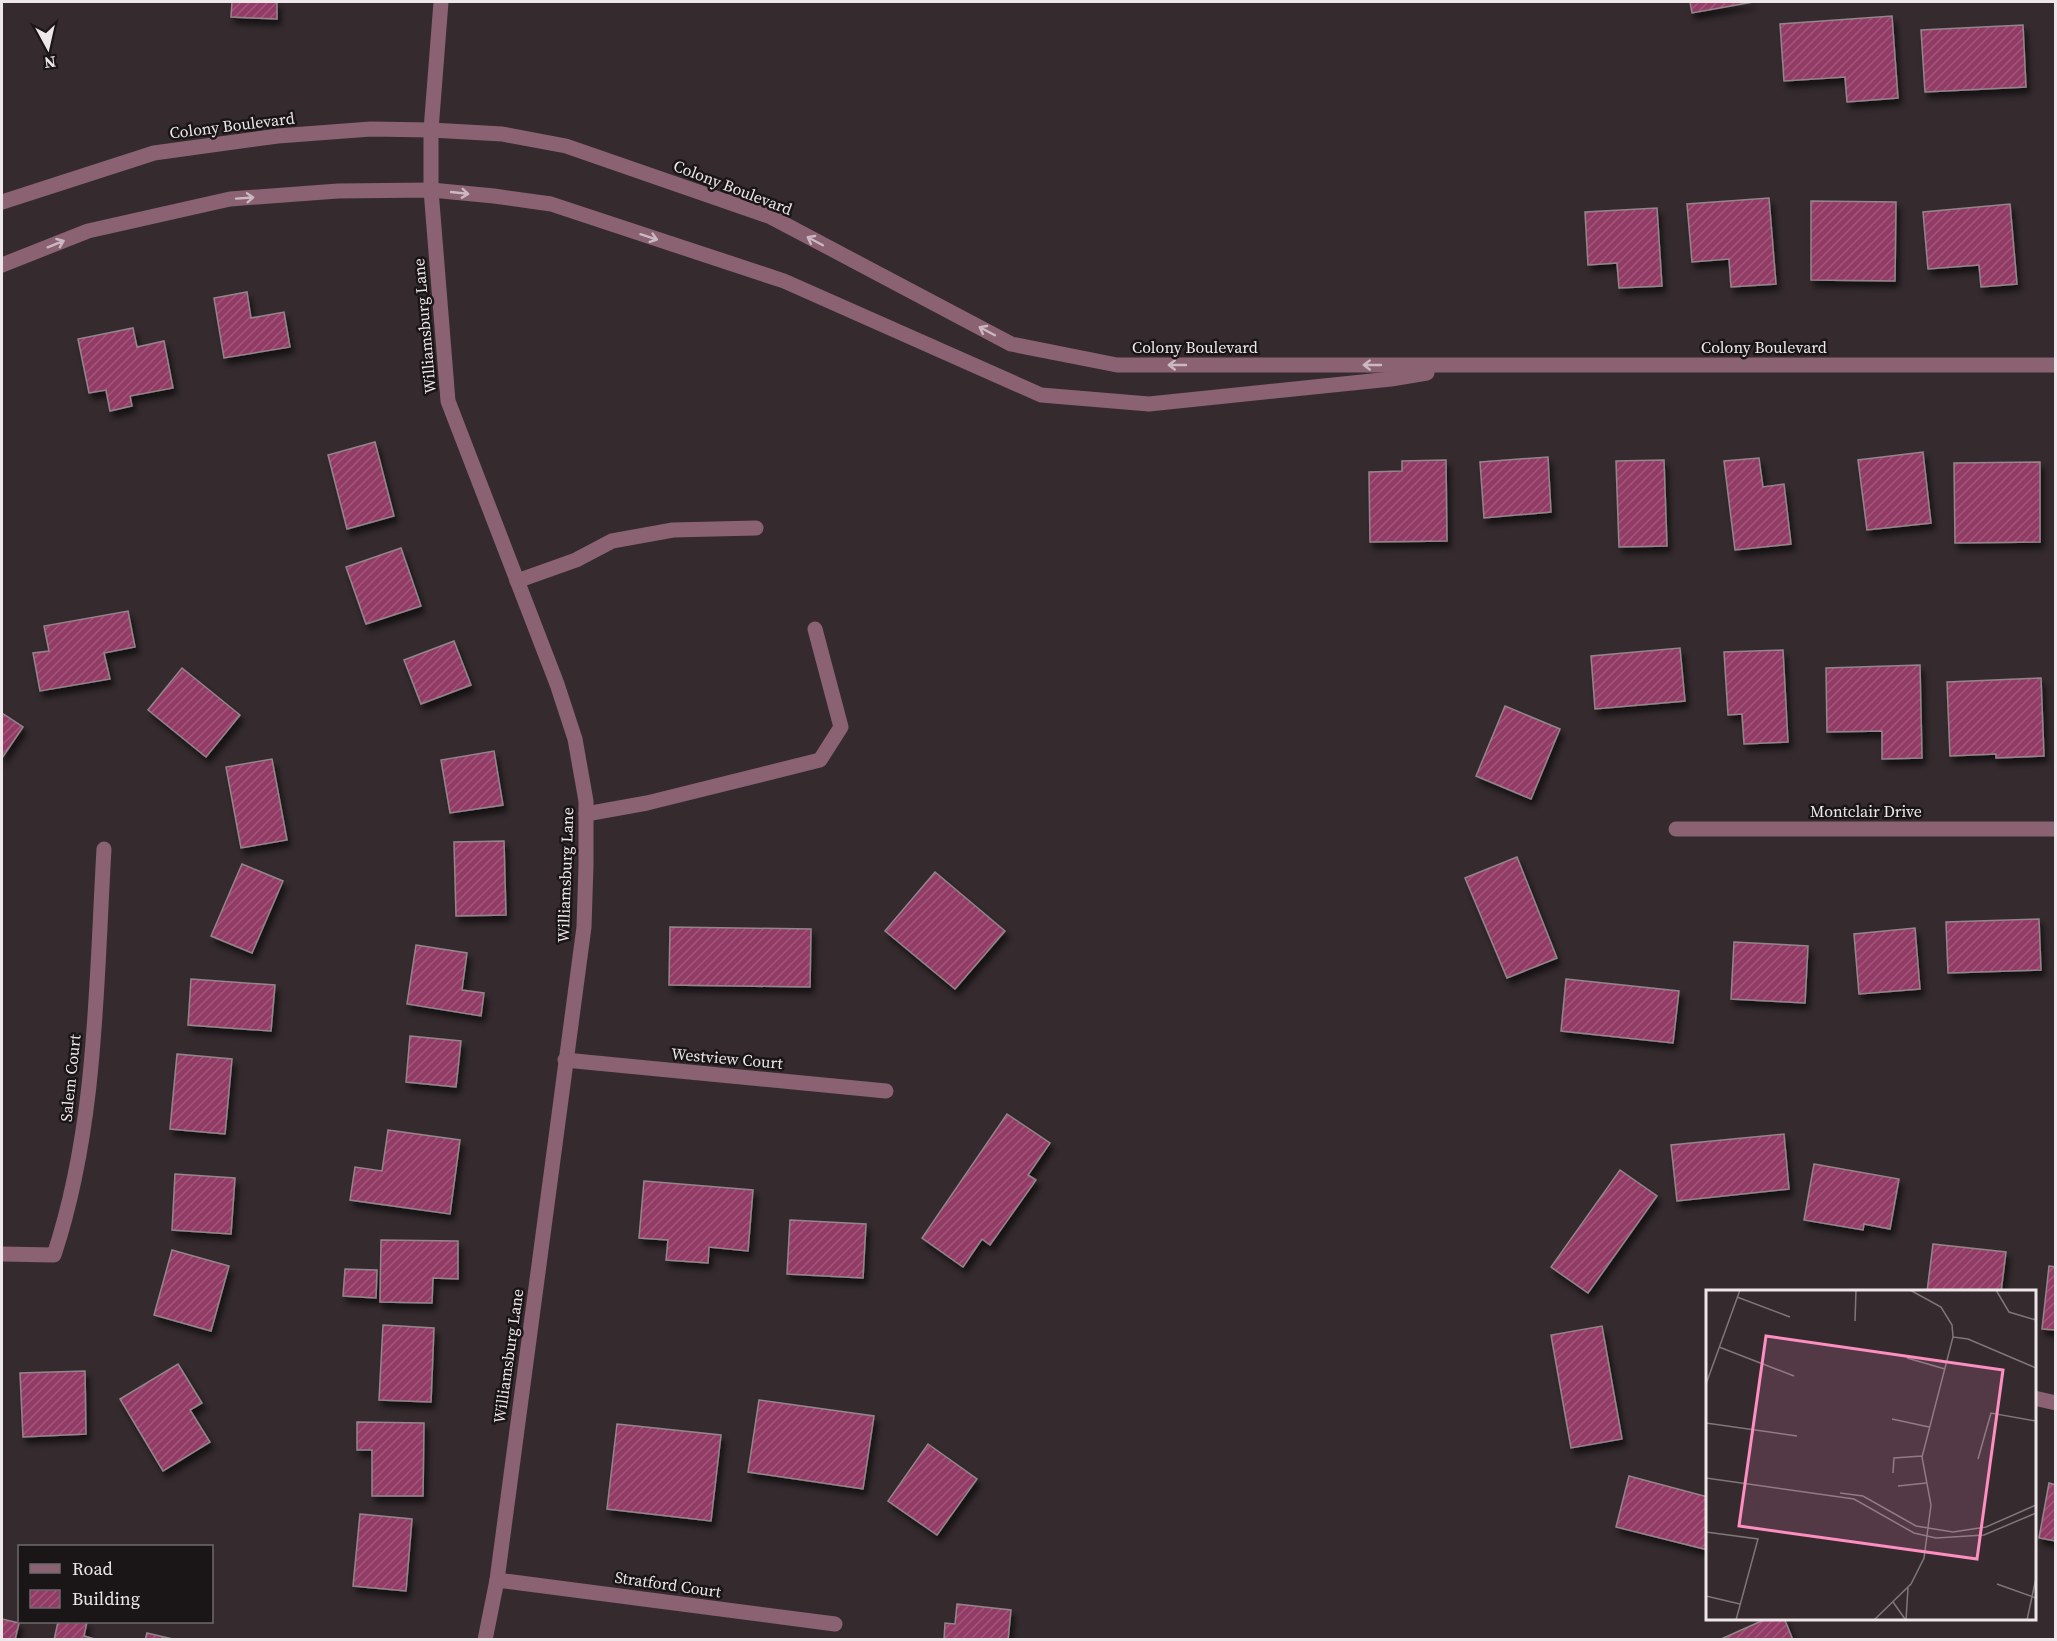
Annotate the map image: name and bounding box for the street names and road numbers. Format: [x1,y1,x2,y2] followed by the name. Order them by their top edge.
[168,106,296,144] street label: Colony Boulevard
[670,154,796,220] street label: Colony Boulevard
[407,257,441,395] street label: Williamsburg Lane
[1132,336,1258,358] street label: Colony Boulevard
[1701,336,1827,358] street label: Colony Boulevard
[1810,800,1922,822] street label: Montclair Drive
[552,807,578,943] street label: Williamsburg Lane
[54,1032,86,1123] street label: Salem Court
[670,1042,784,1074] street label: Westview Court
[488,1287,528,1425] street label: Williamsburg Lane
[613,1566,723,1602] street label: Stratford Court

